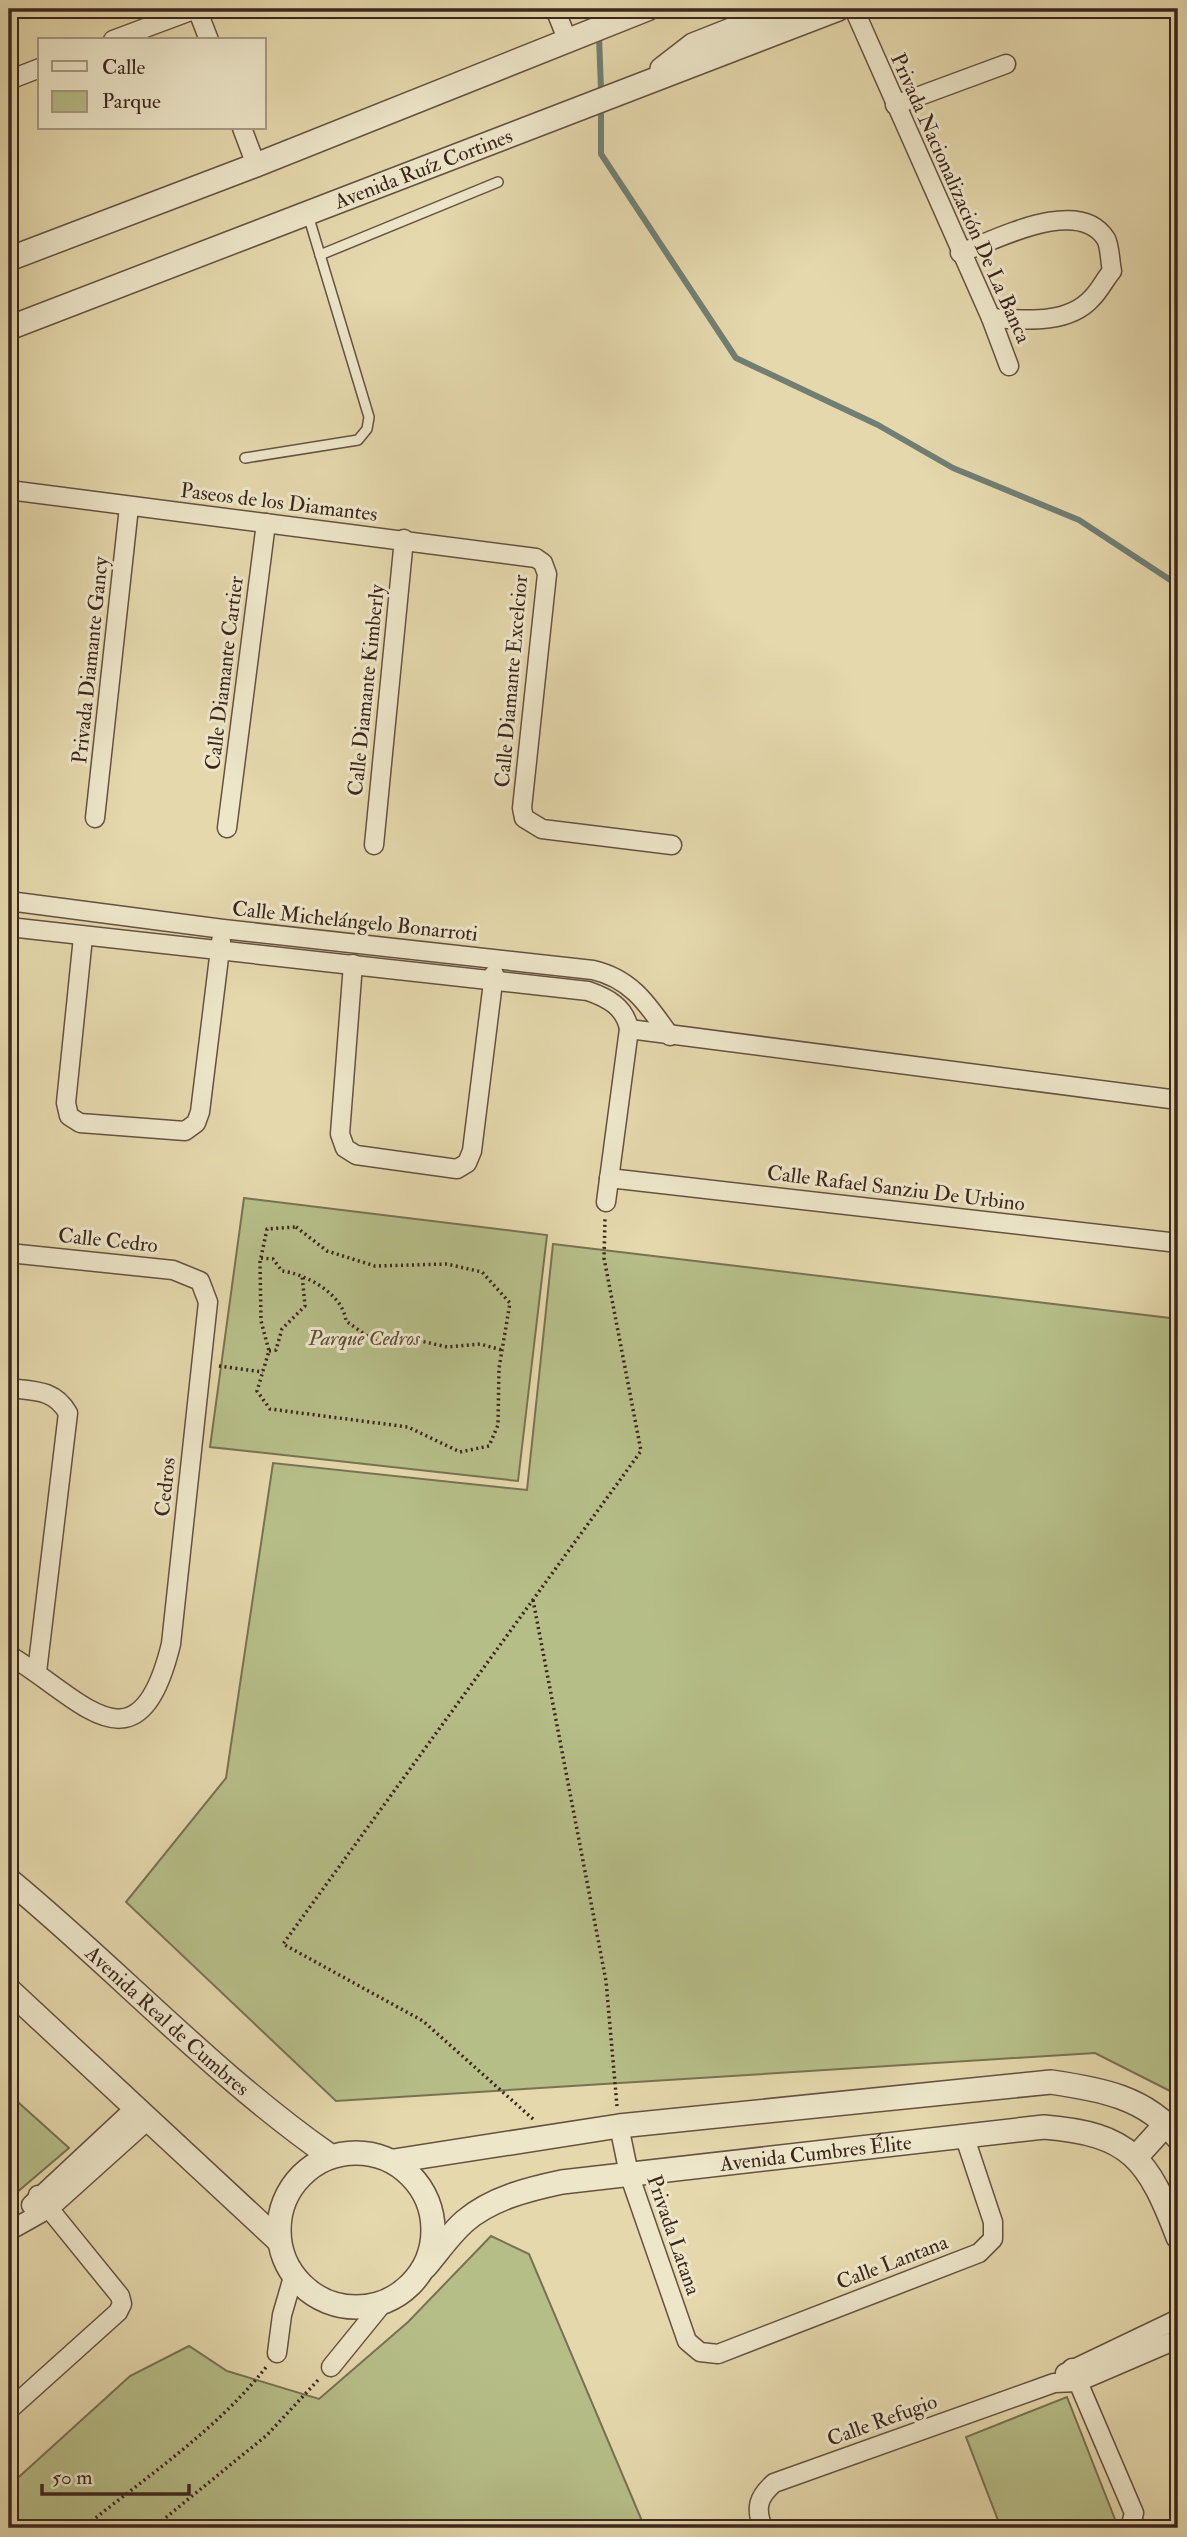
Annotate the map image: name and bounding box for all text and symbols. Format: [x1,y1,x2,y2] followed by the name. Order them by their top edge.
[38,38,266,130] legend
[884,49,1037,348] street label: Privada Nacionalización De La Banca
[102,54,146,81] text: Calle
[102,88,161,115] text: Parque
[330,123,516,216] street label: Avenida Ruíz Cortines
[179,477,379,528] street label: Paseos de los Diamantes
[66,554,115,765] street label: Privada Diamante Gancy
[489,573,534,789] street label: Calle Diamante Excelcior
[199,574,250,772] street label: Calle Diamante Cartier
[342,582,391,797] street label: Calle Diamante Kimberly
[231,895,480,948] street label: Calle Michelángelo Bonarroti
[766,1159,1026,1218] street label: Calle Rafael Sanziu De Urbino
[57,1222,159,1259] street label: Calle Cedro
[307,1325,421,1352] park label: Parque Cedros
[149,1456,182,1518] street label: Cedros
[79,1939,255,2102] street label: Avenida Real de Cumbres
[718,2129,913,2178] street label: Avenida Cumbres Élite
[640,2172,707,2299] street label: Privada Latana
[833,2229,952,2296] street label: Calle Lantana
[823,2388,941,2453] street label: Calle Refugio
[42,2453,189,2497] scale bar
[52,2464,93,2491] text: 50 m

